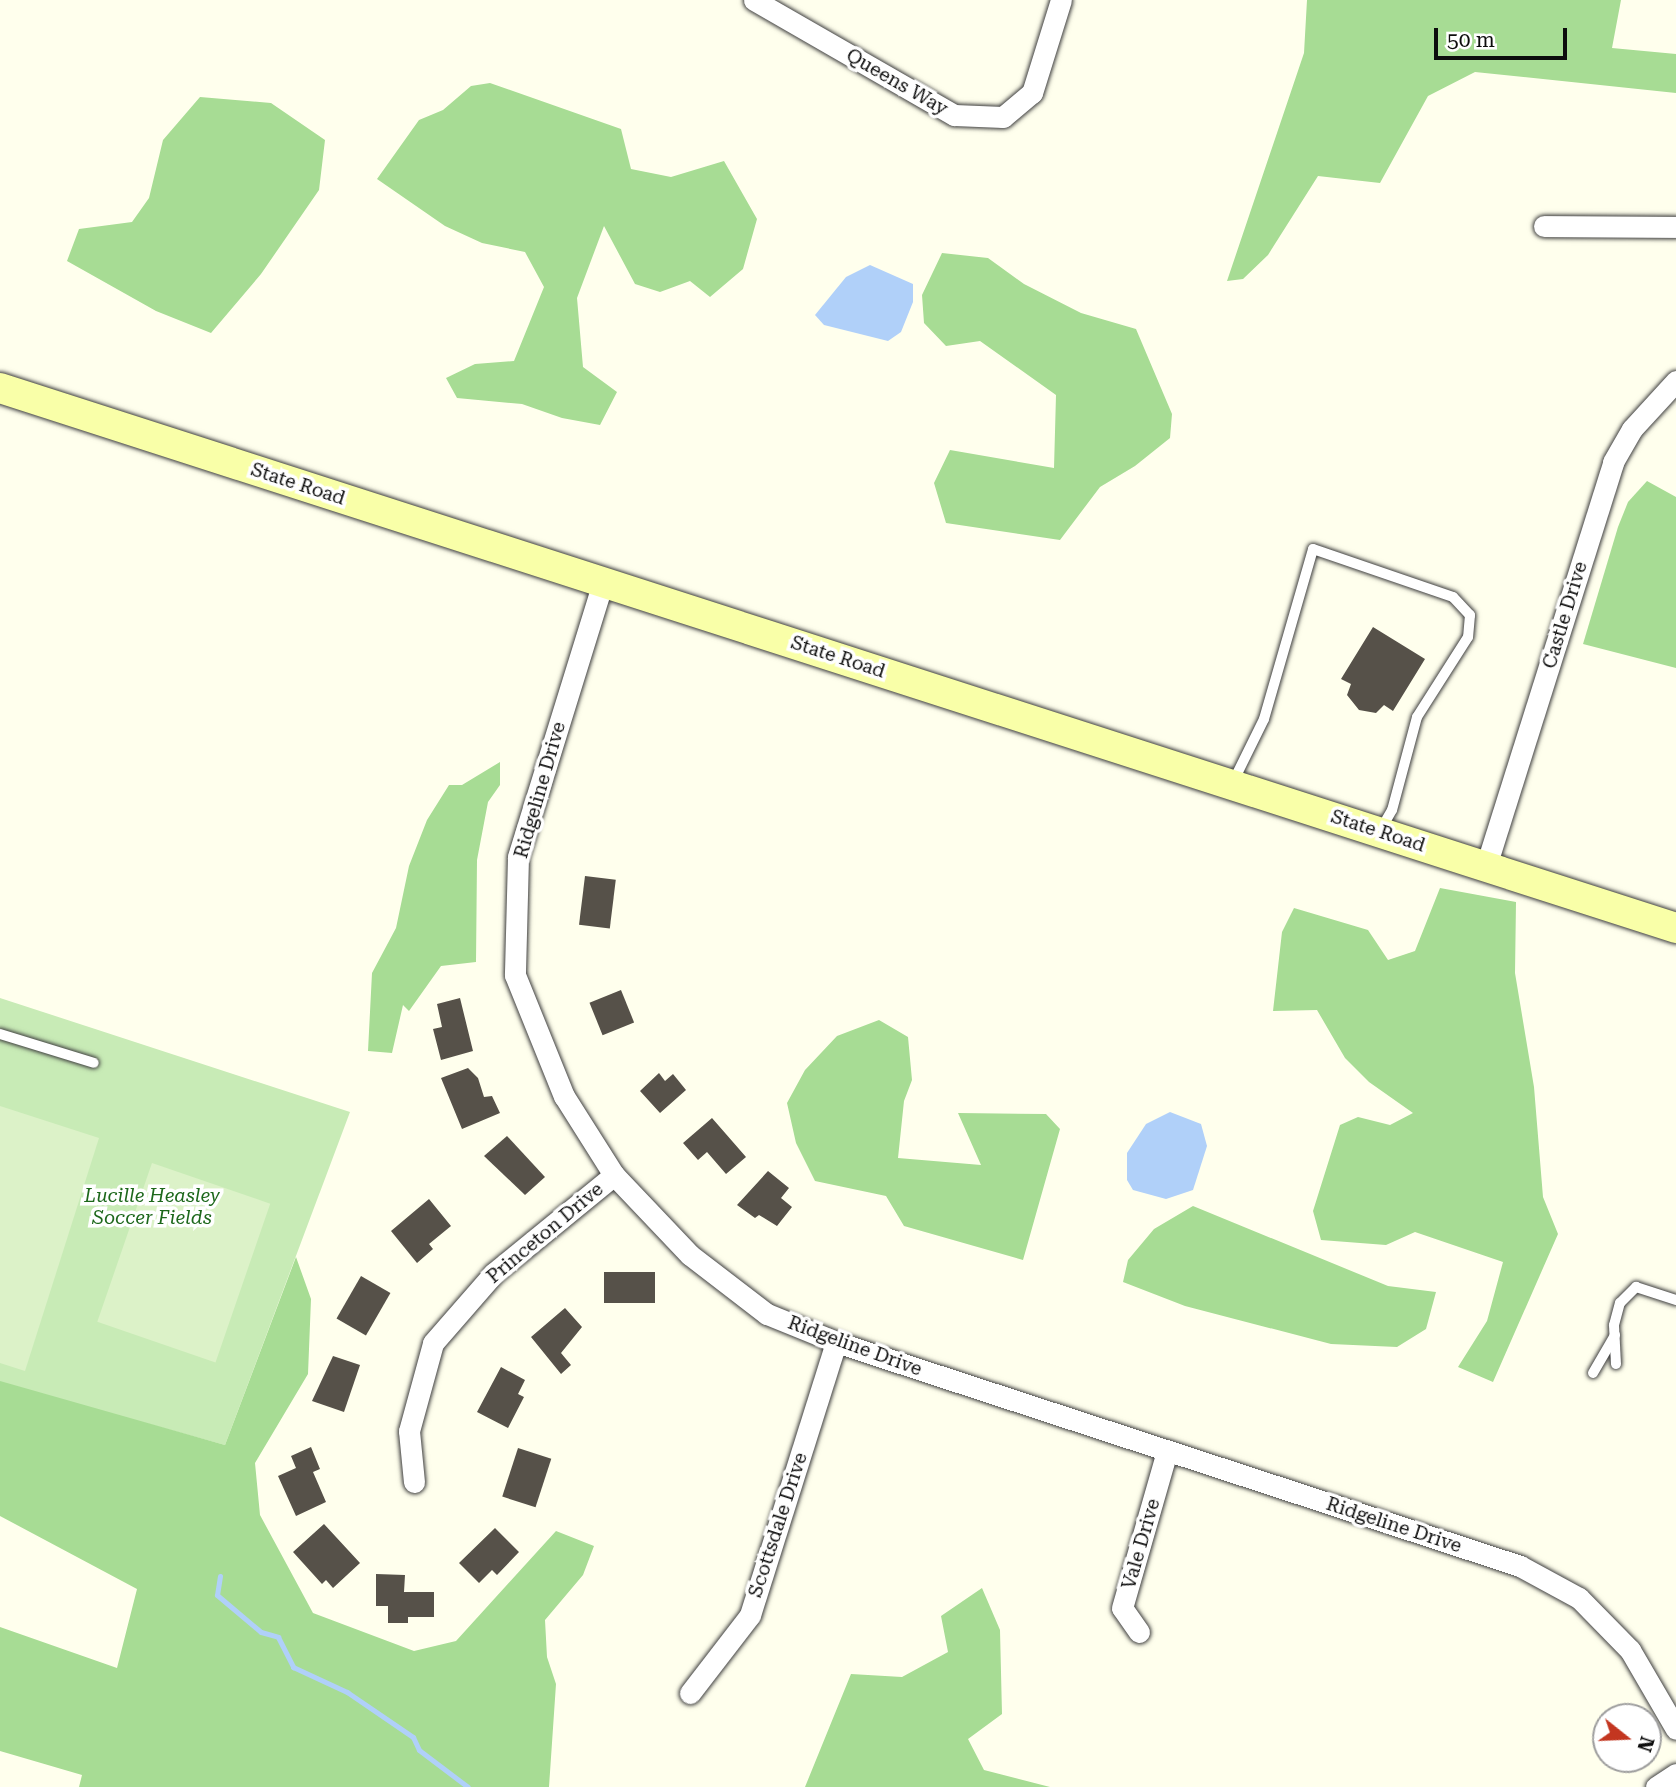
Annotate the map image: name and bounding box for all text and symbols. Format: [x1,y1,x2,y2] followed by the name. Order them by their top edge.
[1438,14,1571,58] scale bar
[1447,28,1495,52] text: 50 m
[842,44,952,120] street label: Queens Way
[248,458,348,510] street label: State Road
[1538,559,1592,671] street label: Castle Drive
[788,631,888,683] street label: State Road
[510,719,570,861] street label: Ridgeline Drive
[1328,805,1428,857] street label: State Road
[482,1178,608,1288] street label: Princeton Drive
[84,1185,220,1229] park label: Lucille Heasley Soccer Fields
[785,1311,925,1381] street label: Ridgeline Drive
[744,1450,812,1600] street label: Scottsdale Drive
[1323,1492,1465,1558] street label: Ridgeline Drive
[1117,1496,1165,1592] street label: Vale Drive
[1592,1703,1662,1773] north arrow
[1632,1734,1659,1755] text: N

